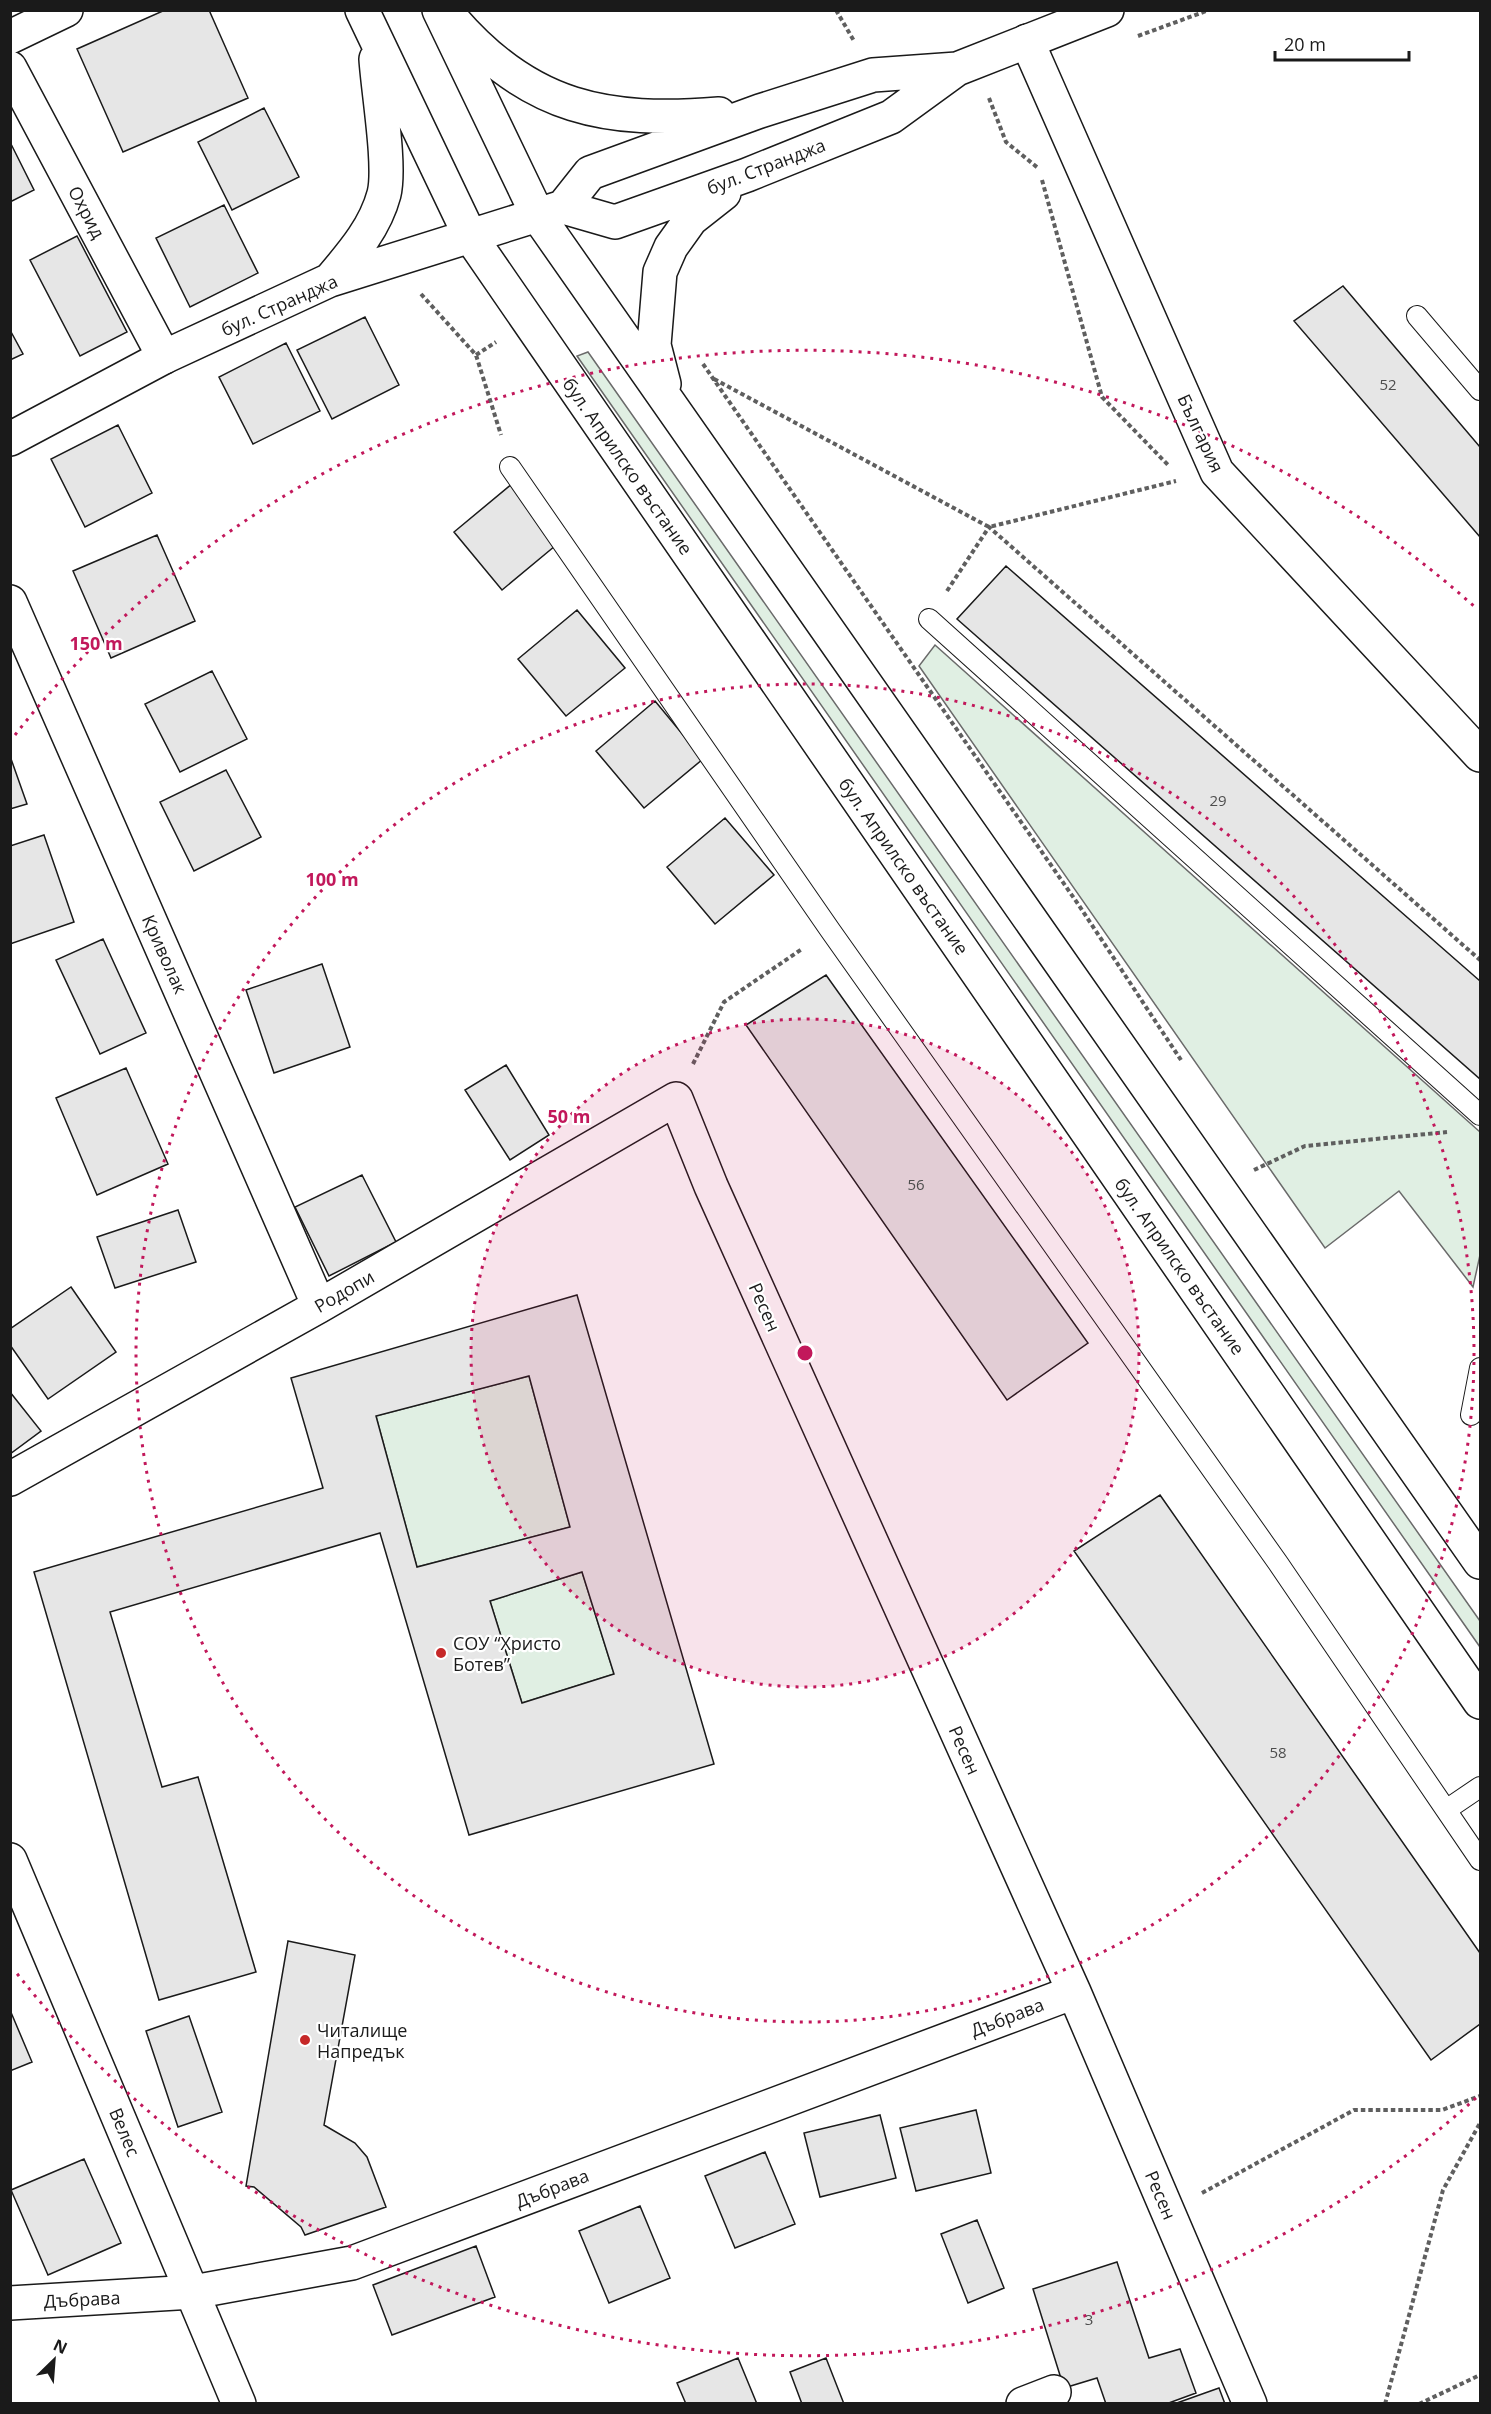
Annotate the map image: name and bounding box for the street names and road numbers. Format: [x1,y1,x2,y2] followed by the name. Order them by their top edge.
[703,132,829,200] street label: бул. Странджа
[63,182,111,242] street label: Охрид
[217,269,341,341] street label: бул. Странджа
[558,373,698,559] street label: бул. Априлско въстание
[1172,390,1230,476] street label: България
[834,773,974,959] street label: бул. Априлско въстание
[137,911,193,998] street label: Криволак
[1110,1173,1250,1359] street label: бул. Априлско въстание
[310,1264,378,1318] street label: Родопи
[744,1279,786,1335] street label: Ресен
[944,1722,986,1778] street label: Ресен
[967,1992,1047,2042] street label: Дъбрава
[104,2104,146,2160] street label: Велес
[512,2163,592,2213] street label: Дъбрава
[1140,2167,1182,2223] street label: Ресен
[43,2285,121,2313] street label: Дъбрава

